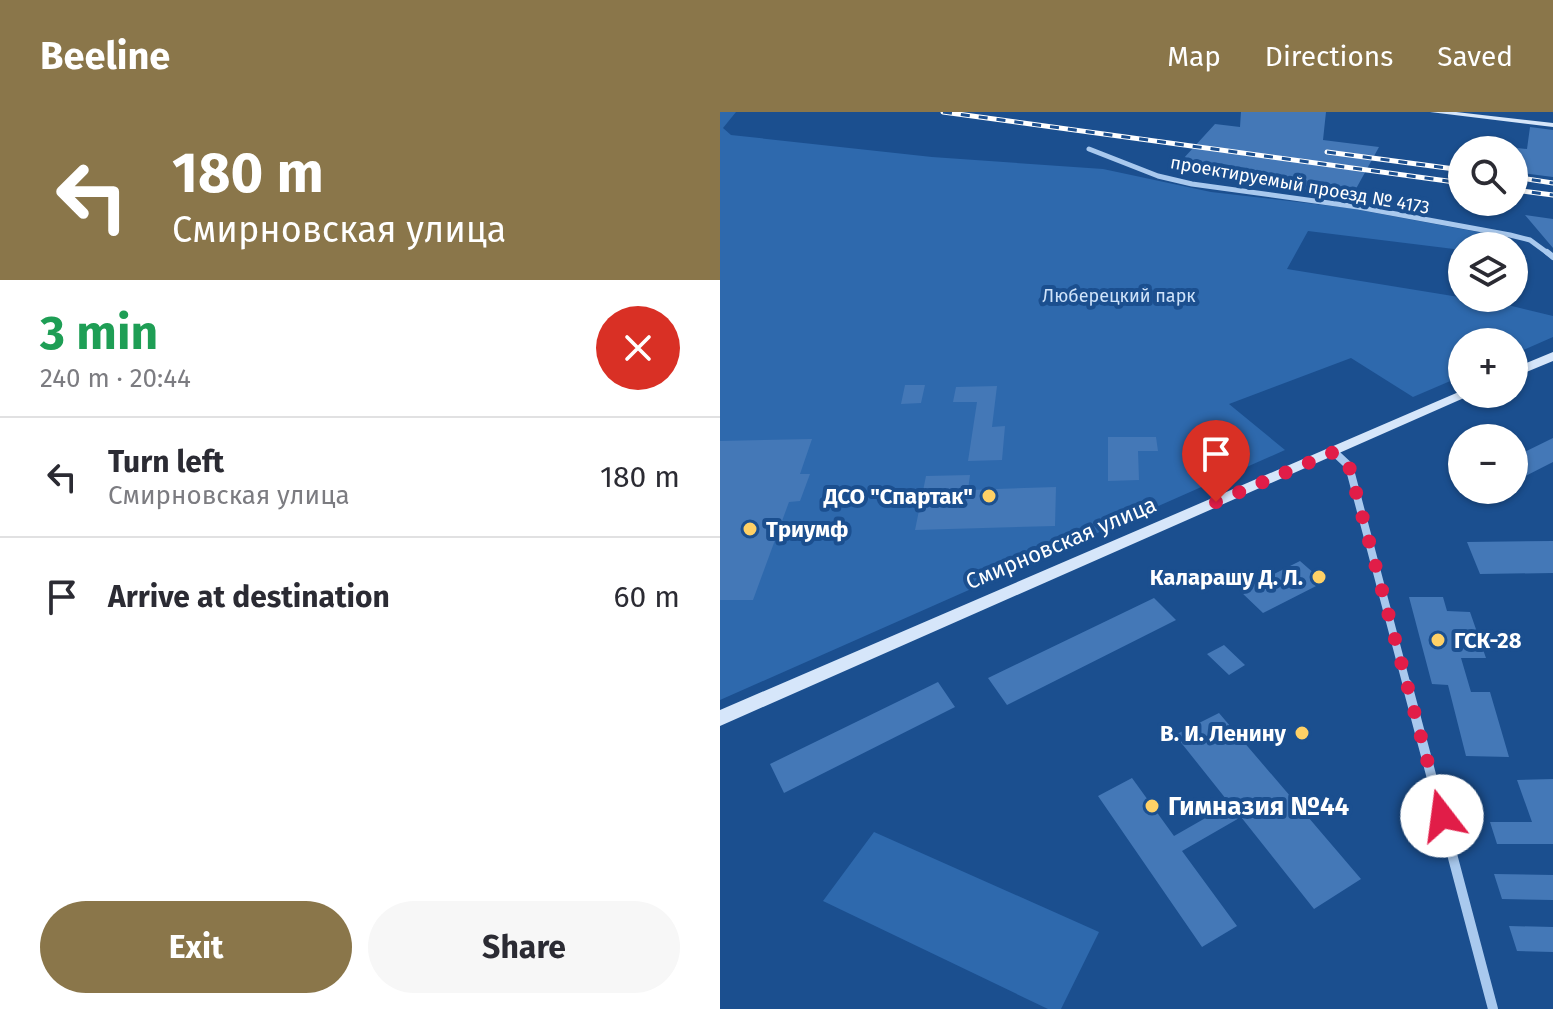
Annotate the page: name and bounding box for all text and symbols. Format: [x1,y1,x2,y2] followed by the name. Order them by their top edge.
[40,33,170,79] text: Beeline
[1167,40,1221,73] text: Map
[1265,40,1393,73] text: Directions
[1437,40,1513,73] text: Saved
[1448,136,1528,504] map controls
[1448,136,1528,216] button: search
[172,140,324,207] text: 180 m
[40,144,144,248] icon: left
[1169,151,1431,219] street label: проектируемый проезд № 4173
[172,208,506,252] text: Смирновская улица
[1448,232,1528,312] button: layers
[1042,285,1196,307] park label: Люберецкий парк
[40,304,158,362] text: 3 min
[596,306,680,390] button: close
[1448,328,1528,408] button: +
[40,363,191,394] text: 240 m · 20:44
[1182,420,1250,502] pin
[1448,424,1528,504] button: −
[1194,432,1238,476] icon: arrive
[108,444,224,480] text: Turn left
[40,455,84,499] icon: left
[600,459,680,495] text: 180 m
[108,480,350,511] text: Смирновская улица
[823,483,973,510] place label: ДСО "Спартак"
[980,487,998,505] marker: ДСО "Спартак"
[962,491,1160,595] street label: Смирновская улица
[766,516,848,543] place label: Триумф
[741,520,759,538] marker: Триумф
[1150,564,1303,591] place label: Каларашу Д. Л.
[1310,568,1328,586] marker: Каларашу Д. Л.
[40,575,84,619] icon: arrive
[108,579,390,615] text: Arrive at destination
[614,579,680,615] text: 60 m
[1454,627,1522,654] place label: ГСК-28
[1429,631,1447,649] marker: ГСК-28
[1160,720,1287,747] place label: В. И. Ленину
[1293,724,1311,742] marker: В. И. Ленину
[1400,774,1484,858] position arrow
[1168,791,1350,822] place label: Гимназия №44
[1143,797,1161,815] marker: Гимназия №44
[40,901,352,993] button: Exit
[368,901,680,993] button: Share

